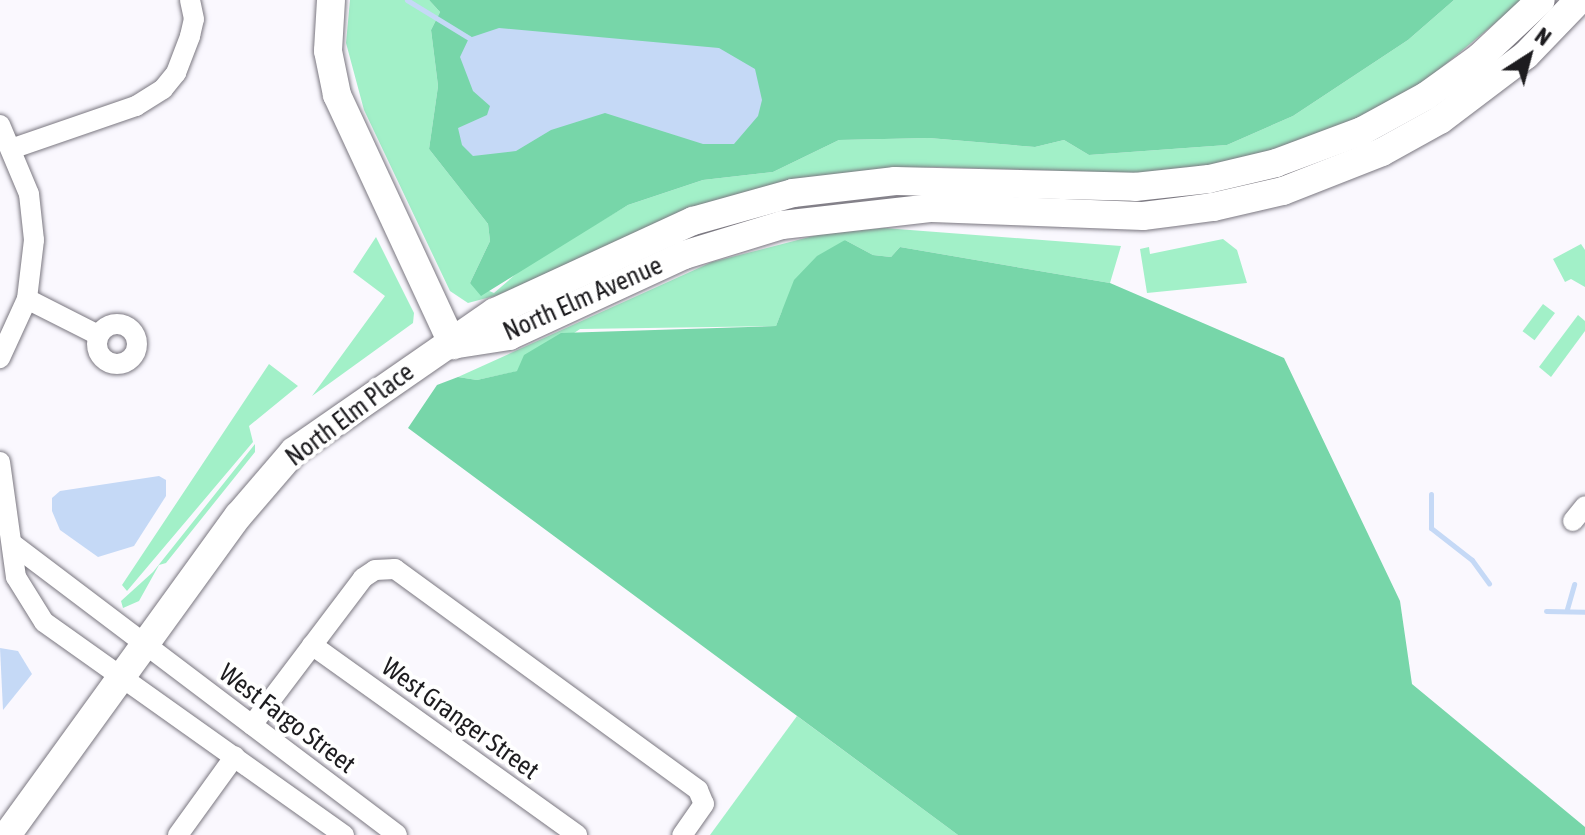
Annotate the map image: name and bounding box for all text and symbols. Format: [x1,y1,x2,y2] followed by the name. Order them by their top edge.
[1489,16,1569,96] north arrow
[1530,22,1556,51] text: N
[499,250,667,348] street label: North Elm Avenue
[280,357,420,473] street label: North Elm Place
[375,652,545,786] street label: West Granger Street
[213,658,361,780] street label: West Fargo Street

